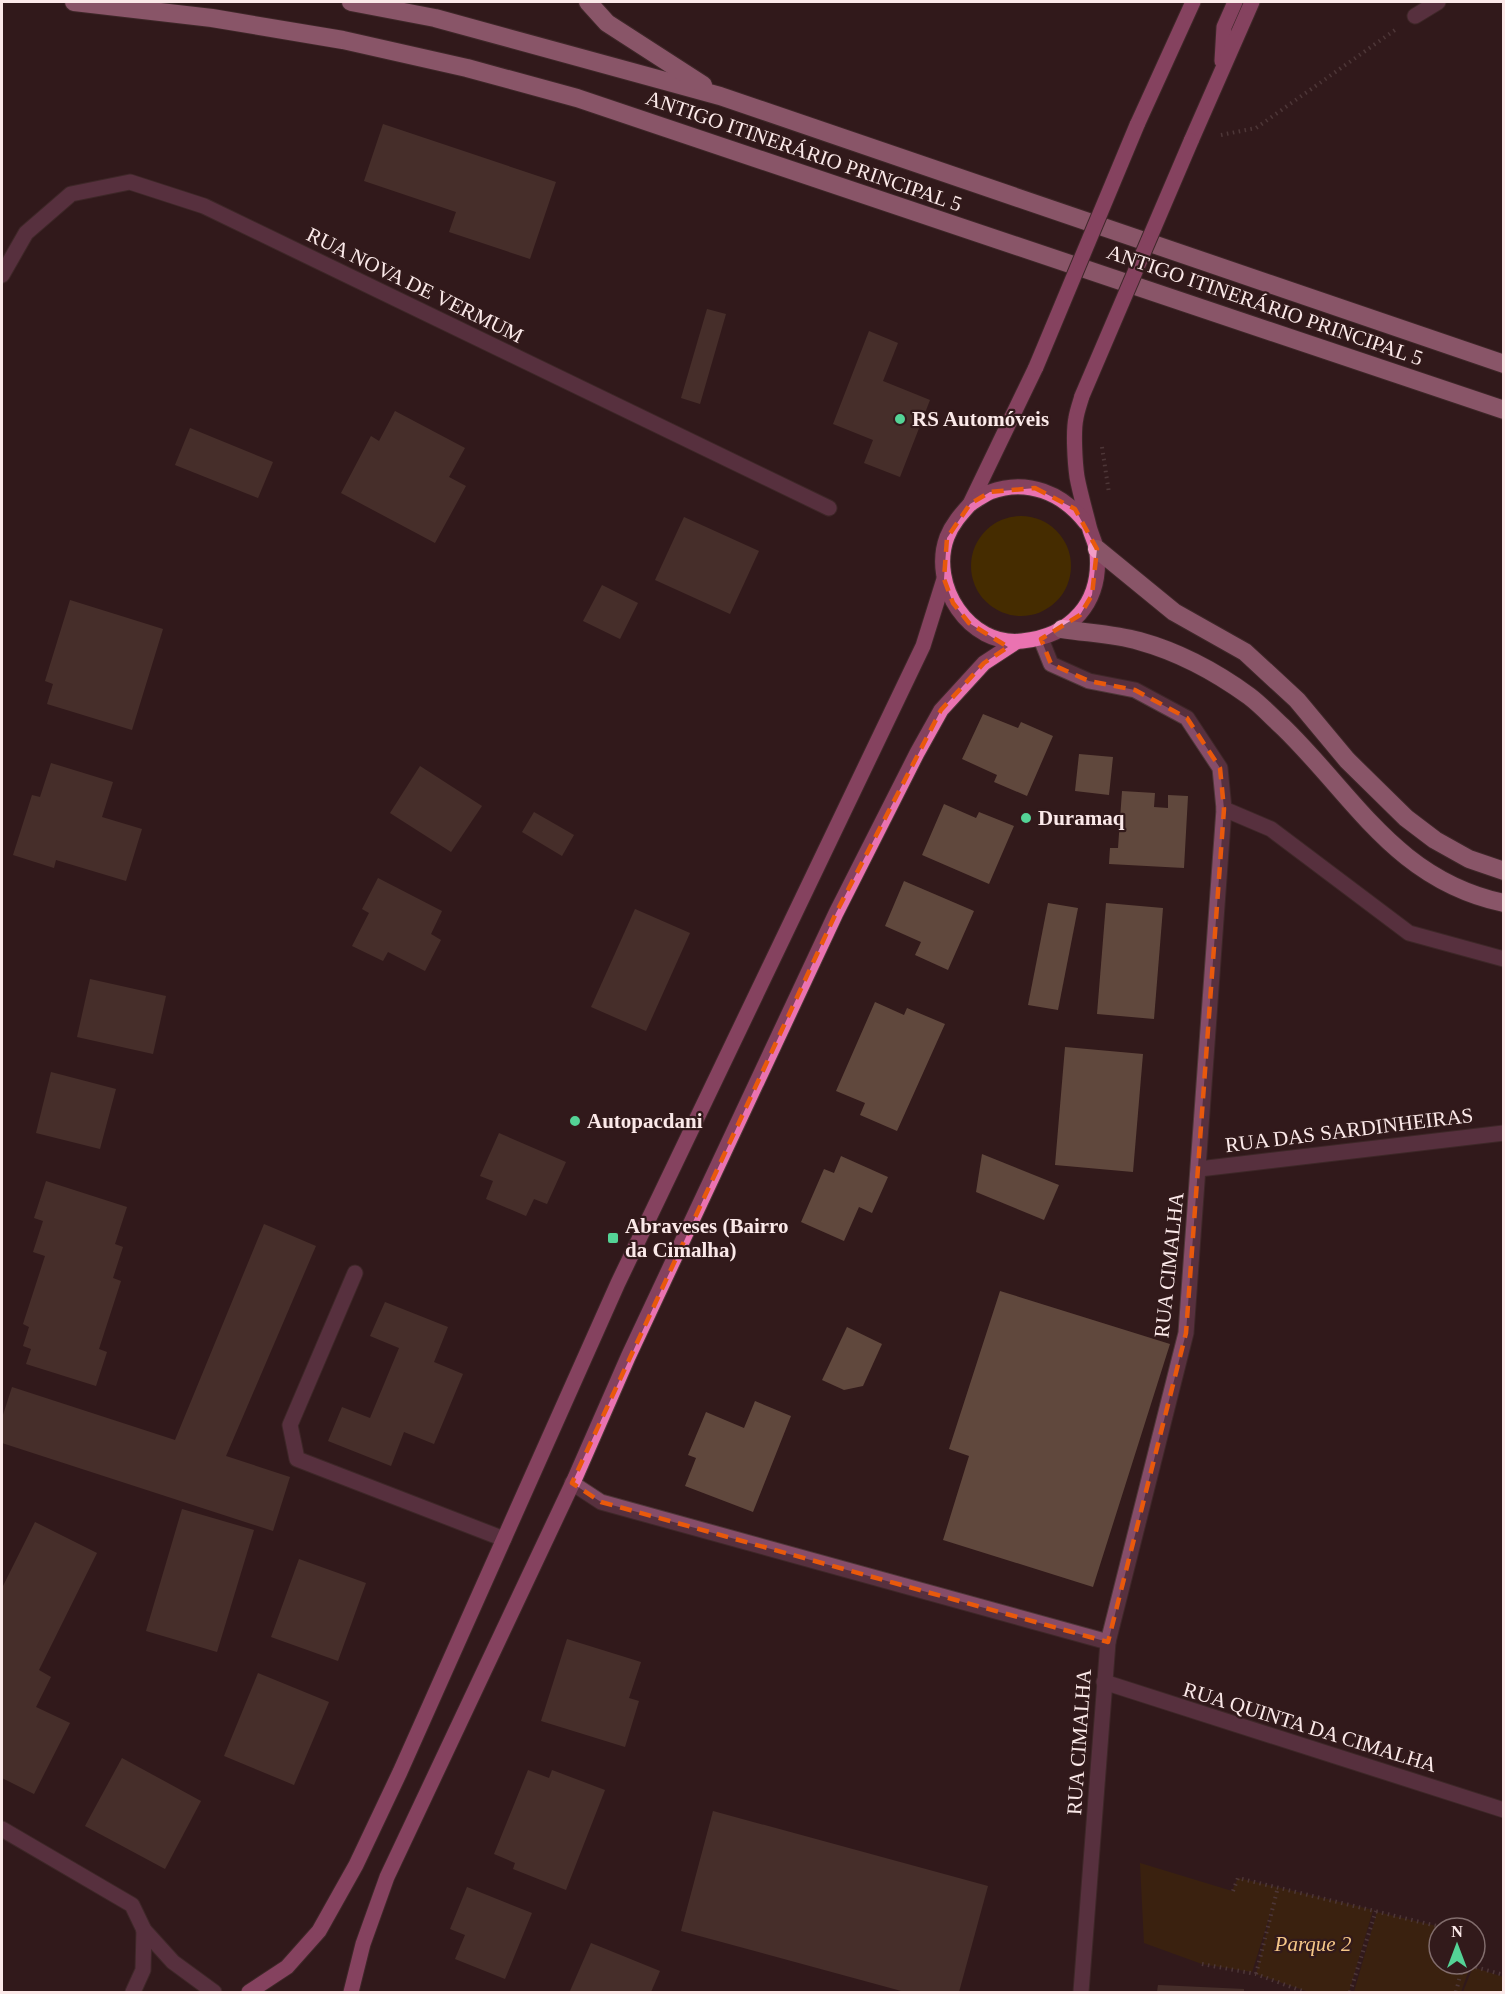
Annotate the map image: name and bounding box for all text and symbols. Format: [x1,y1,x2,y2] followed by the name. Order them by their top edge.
[643,85,965,217] street label: ANTIGO ITINERÁRIO PRINCIPAL 5
[303,222,527,348] street label: RUA NOVA DE VERMUM
[1104,239,1426,371] street label: ANTIGO ITINERÁRIO PRINCIPAL 5
[912,407,1049,431] place label: RS Automóveis
[893,412,907,426] marker: RS Automóveis
[1038,806,1125,830] place label: Duramaq
[1019,811,1033,825] marker: Duramaq
[1224,1103,1474,1157] street label: RUA DAS SARDINHEIRAS
[587,1109,703,1133] place label: Autopacdani
[568,1114,582,1128] marker: Autopacdani
[1149,1190,1189,1339] street label: RUA CIMALHA
[625,1214,789,1262] place label: Abraveses (Bairro da Cimalha)
[606,1231,620,1245] marker: Abraveses (Bairro da Cimalha)
[1062,1667,1096,1816] street label: RUA CIMALHA
[1180,1677,1440,1777] street label: RUA QUINTA DA CIMALHA
[1427,1916,1487,1976] north arrow
[1451,1923,1463,1940] text: N
[1274,1932,1352,1956] park label: Parque 2

